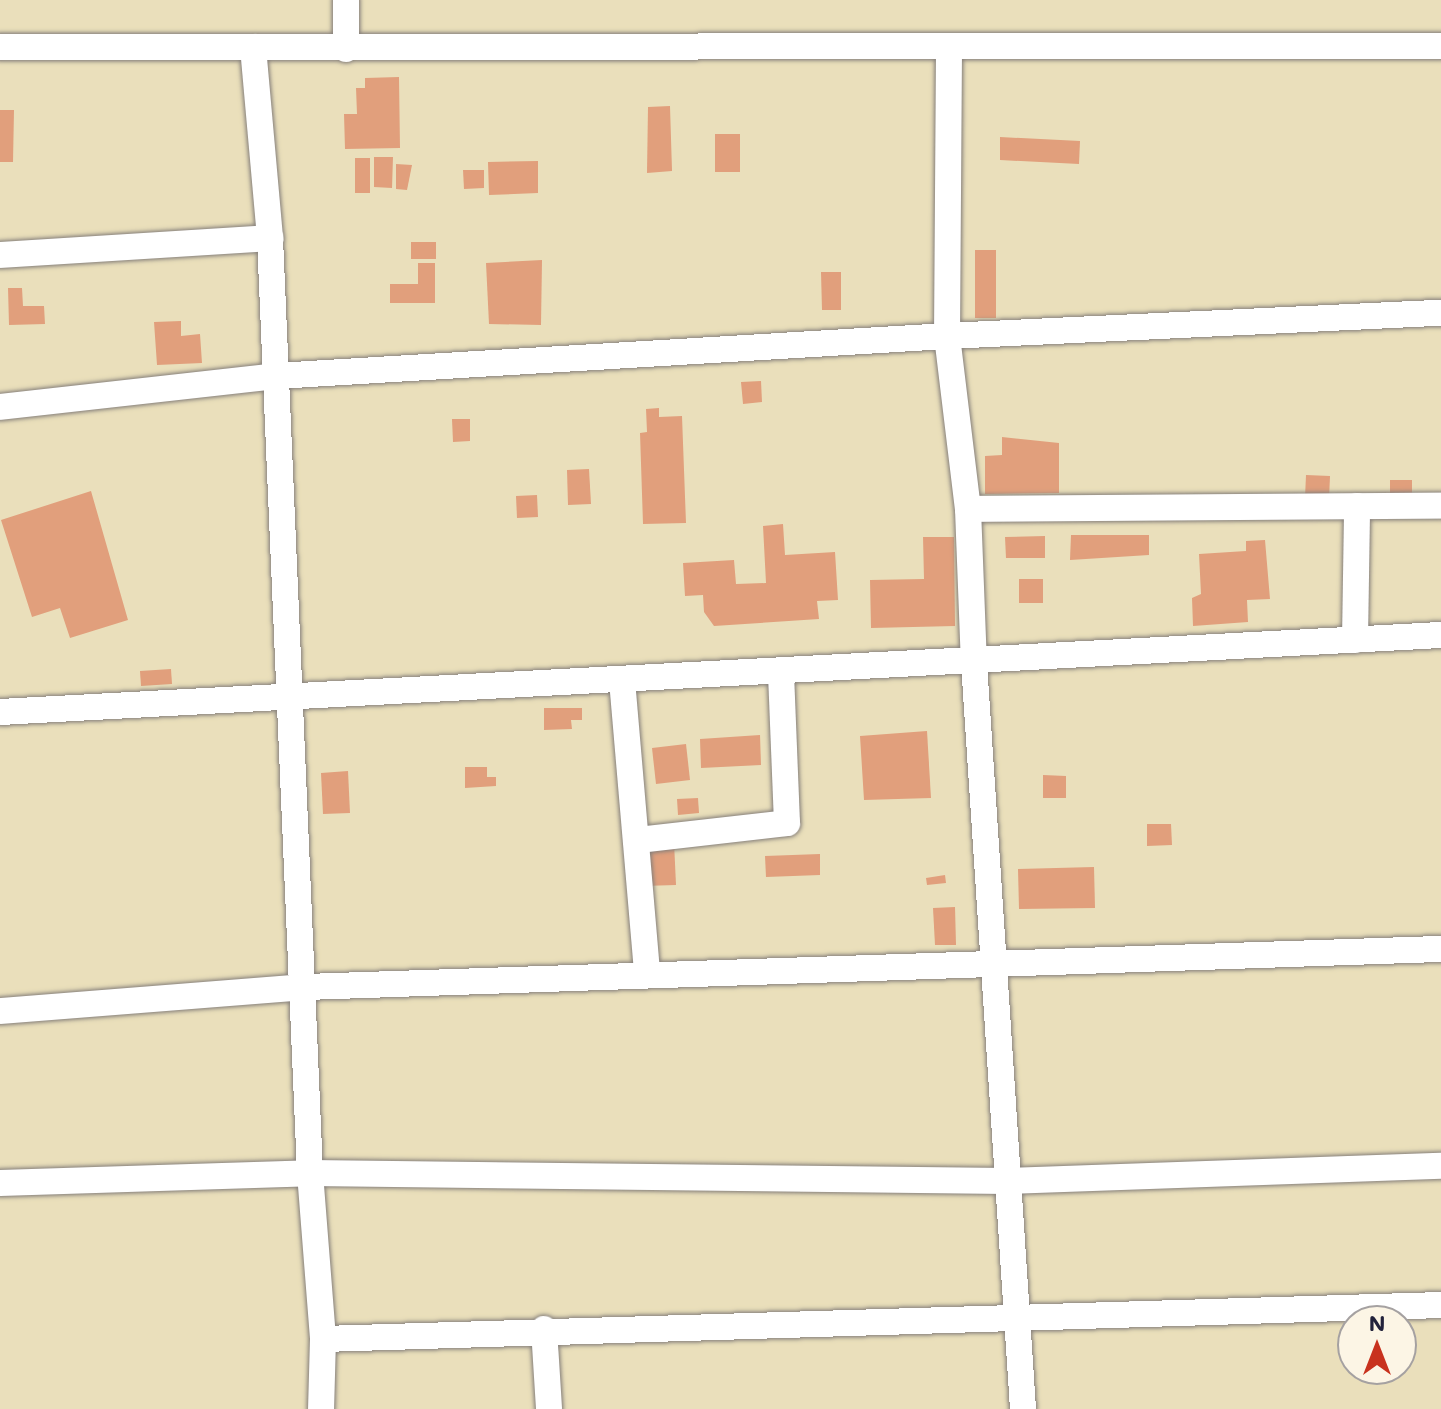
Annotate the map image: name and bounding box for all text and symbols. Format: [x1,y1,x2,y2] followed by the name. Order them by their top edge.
[1337,1305,1417,1385] north arrow
[1369,1308,1385,1337] text: N

